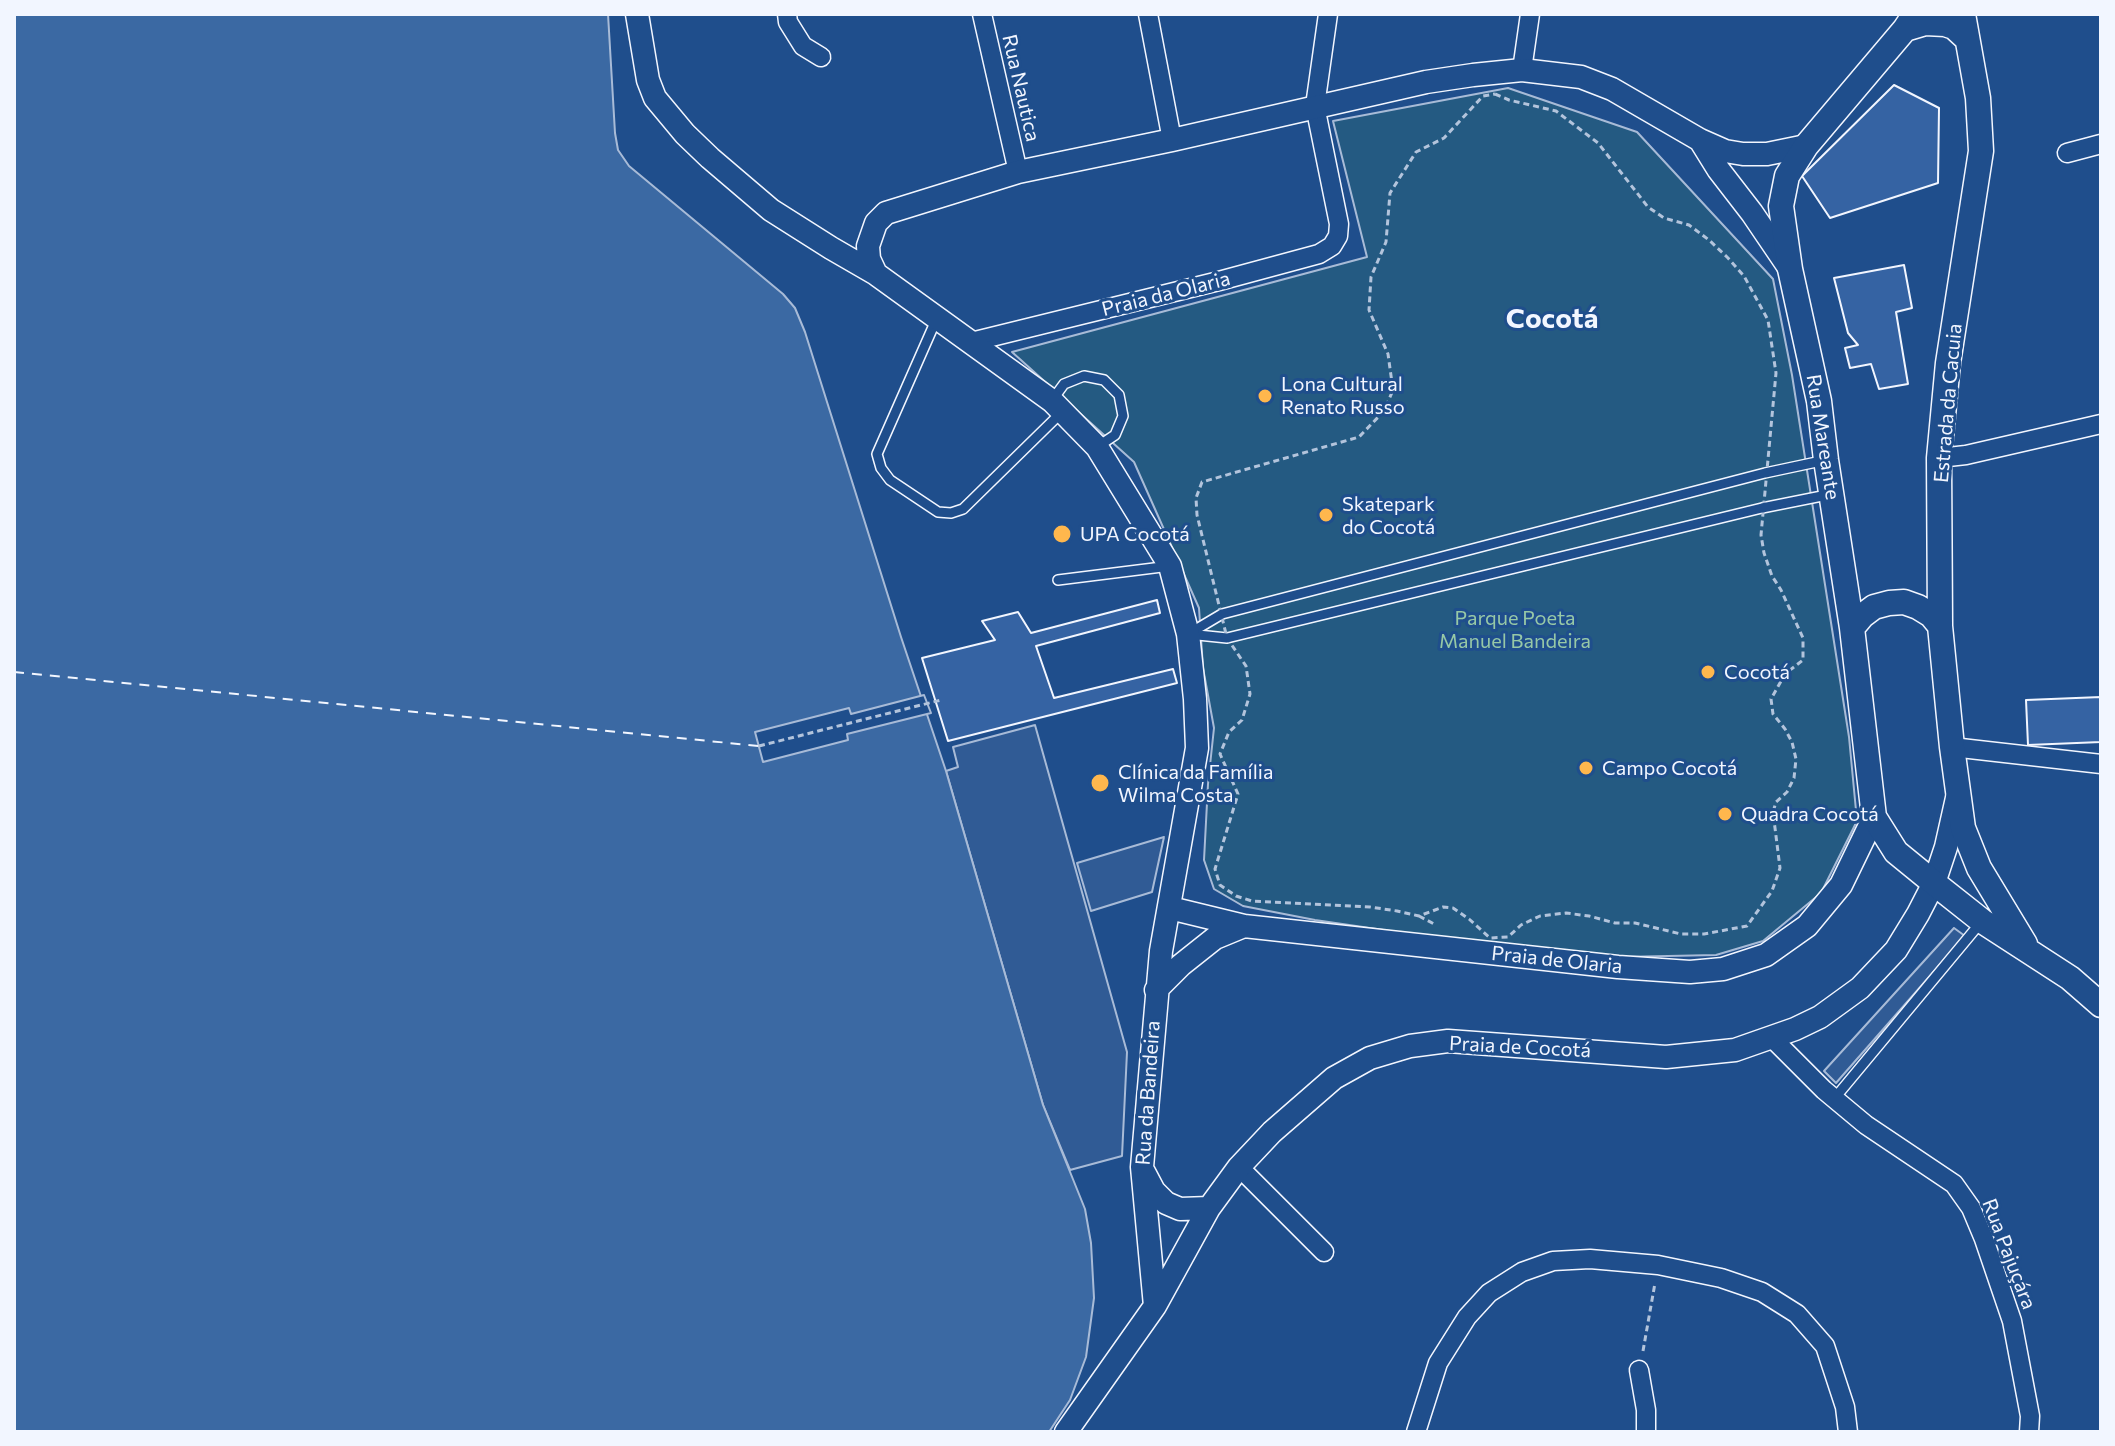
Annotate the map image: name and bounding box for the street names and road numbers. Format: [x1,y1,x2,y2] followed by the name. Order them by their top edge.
[997,32,1045,144] street label: Rua Nautica
[1099,266,1233,322] street label: Praia da Olaria
[1929,322,1967,484] street label: Estrada da Cacuia
[1801,372,1845,502] street label: Rua Mareante
[1490,941,1624,979] street label: Praia de Olaria
[1131,1020,1165,1166] street label: Rua da Bandeira
[1448,1031,1592,1063] street label: Praia de Cocotá
[1977,1195,2041,1313] street label: Rua Pajuçára

